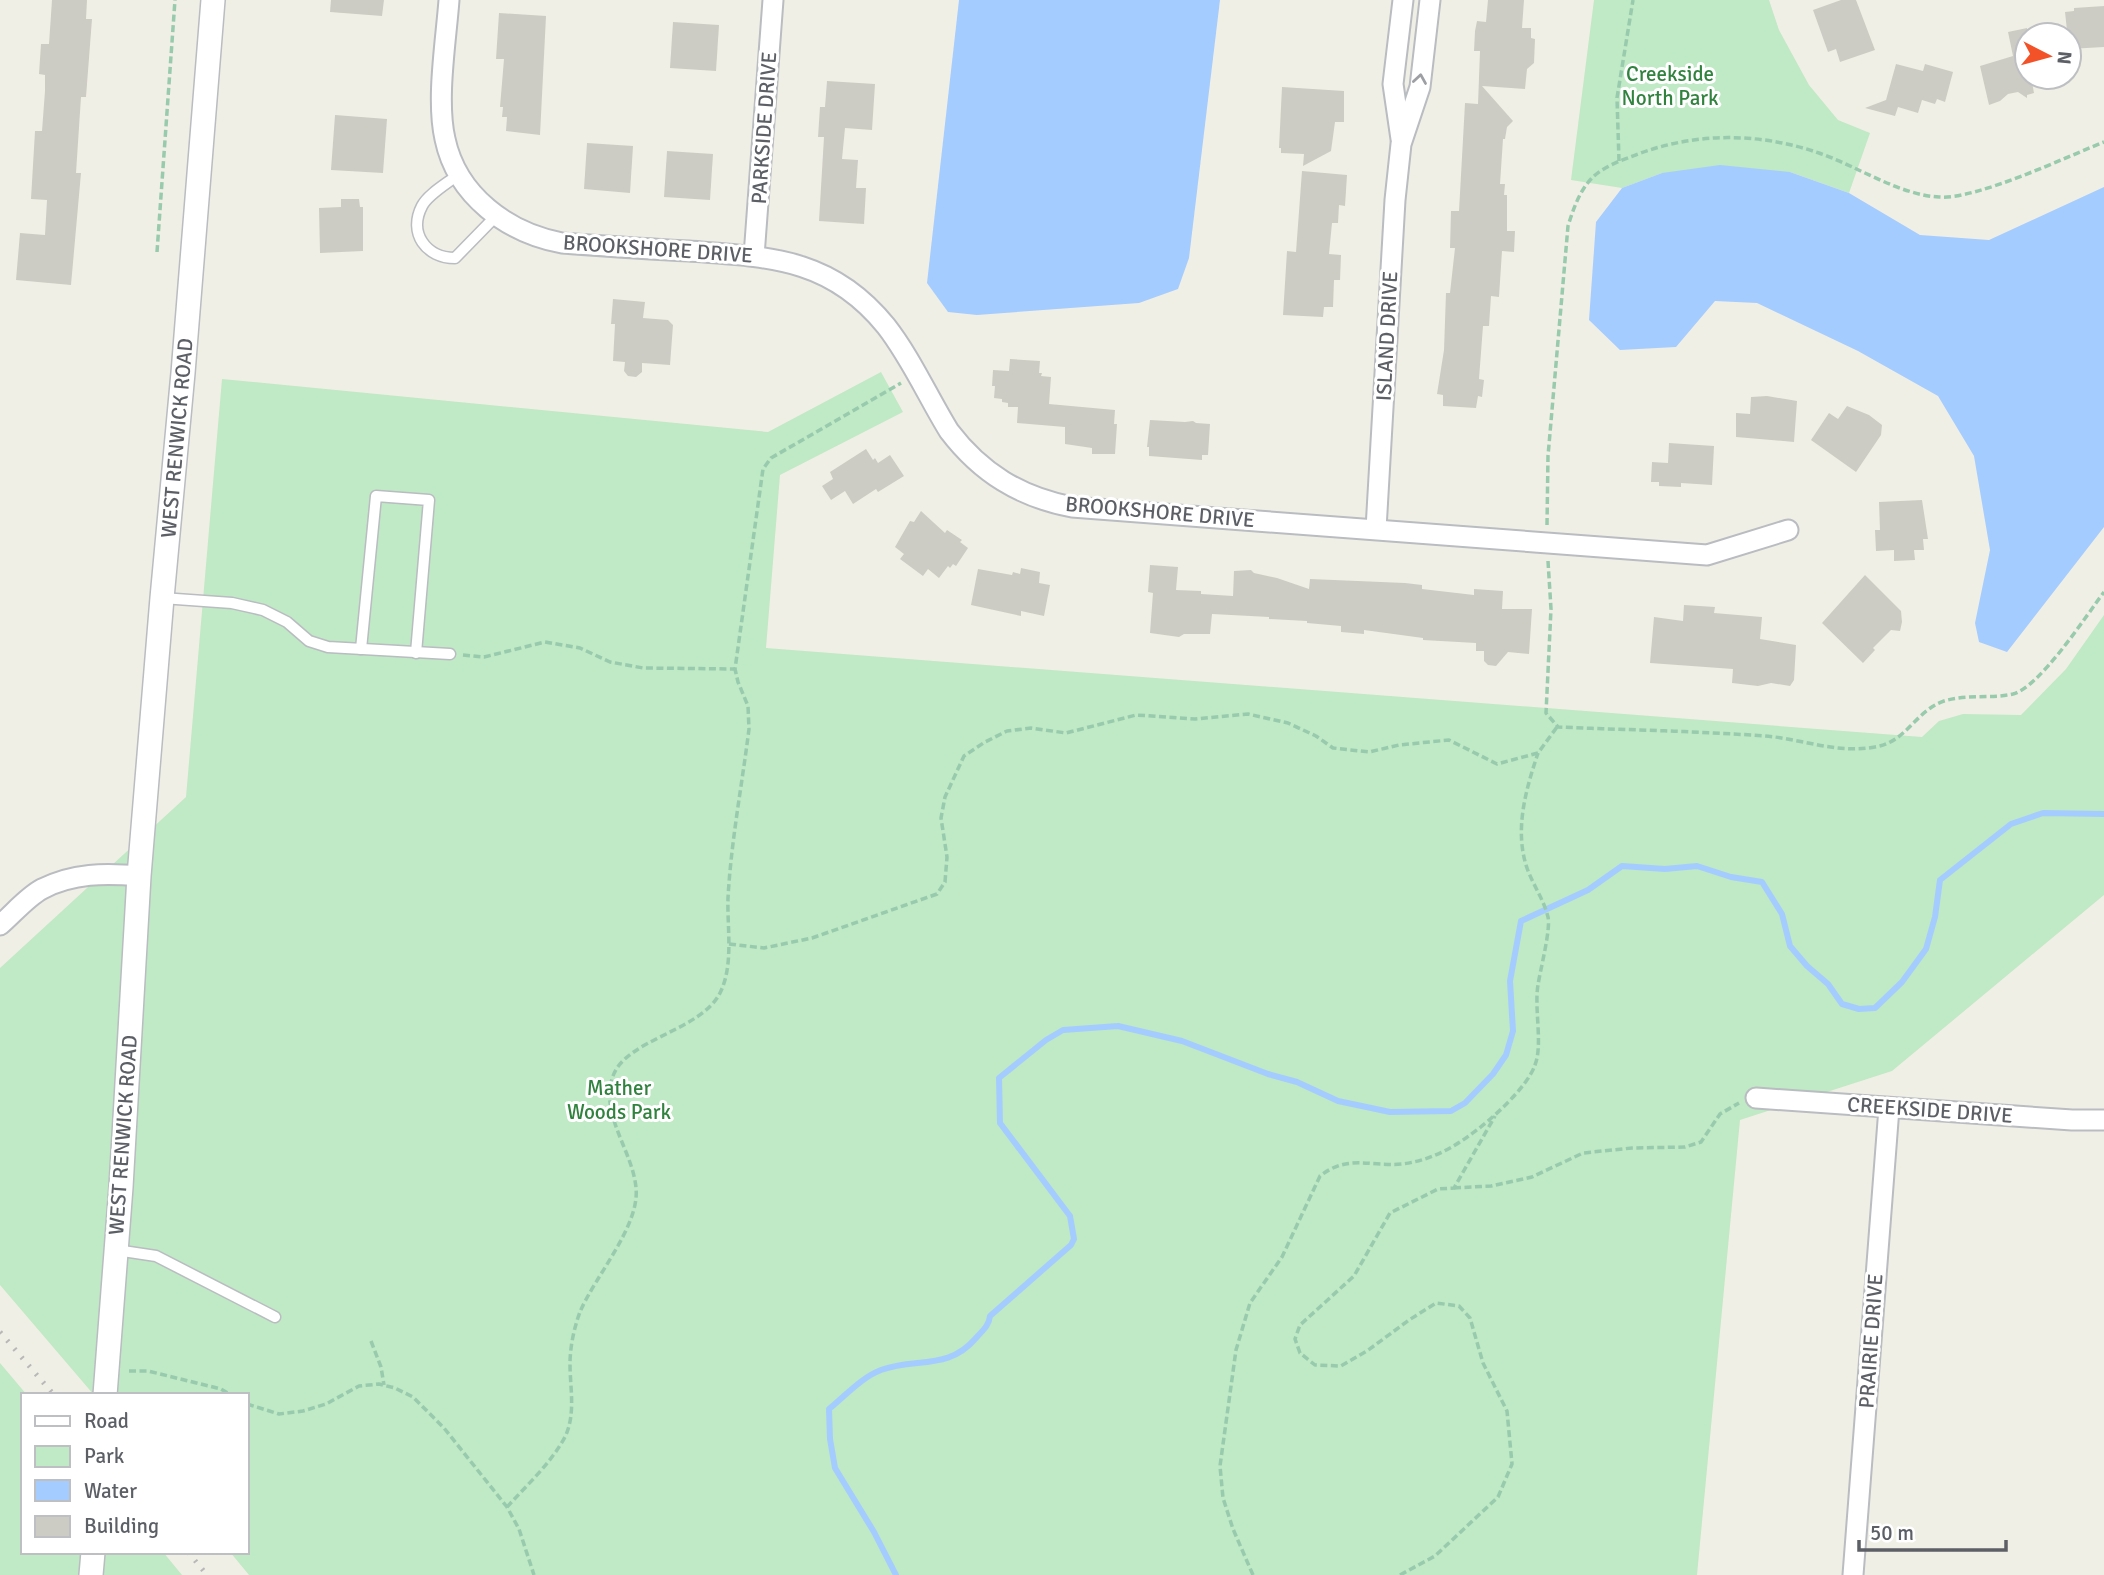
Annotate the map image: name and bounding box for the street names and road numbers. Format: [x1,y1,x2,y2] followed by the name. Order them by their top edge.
[746,51,782,205] street label: PARKSIDE DRIVE
[562,229,754,269] street label: BROOKSHORE DRIVE
[1371,270,1403,402] street label: ISLAND DRIVE
[155,337,199,539] street label: WEST RENWICK ROAD
[1064,491,1256,533] street label: BROOKSHORE DRIVE
[103,1034,143,1236] street label: WEST RENWICK ROAD
[1846,1091,2014,1129] street label: CREEKSIDE DRIVE
[1853,1273,1889,1409] street label: PRAIRIE DRIVE

